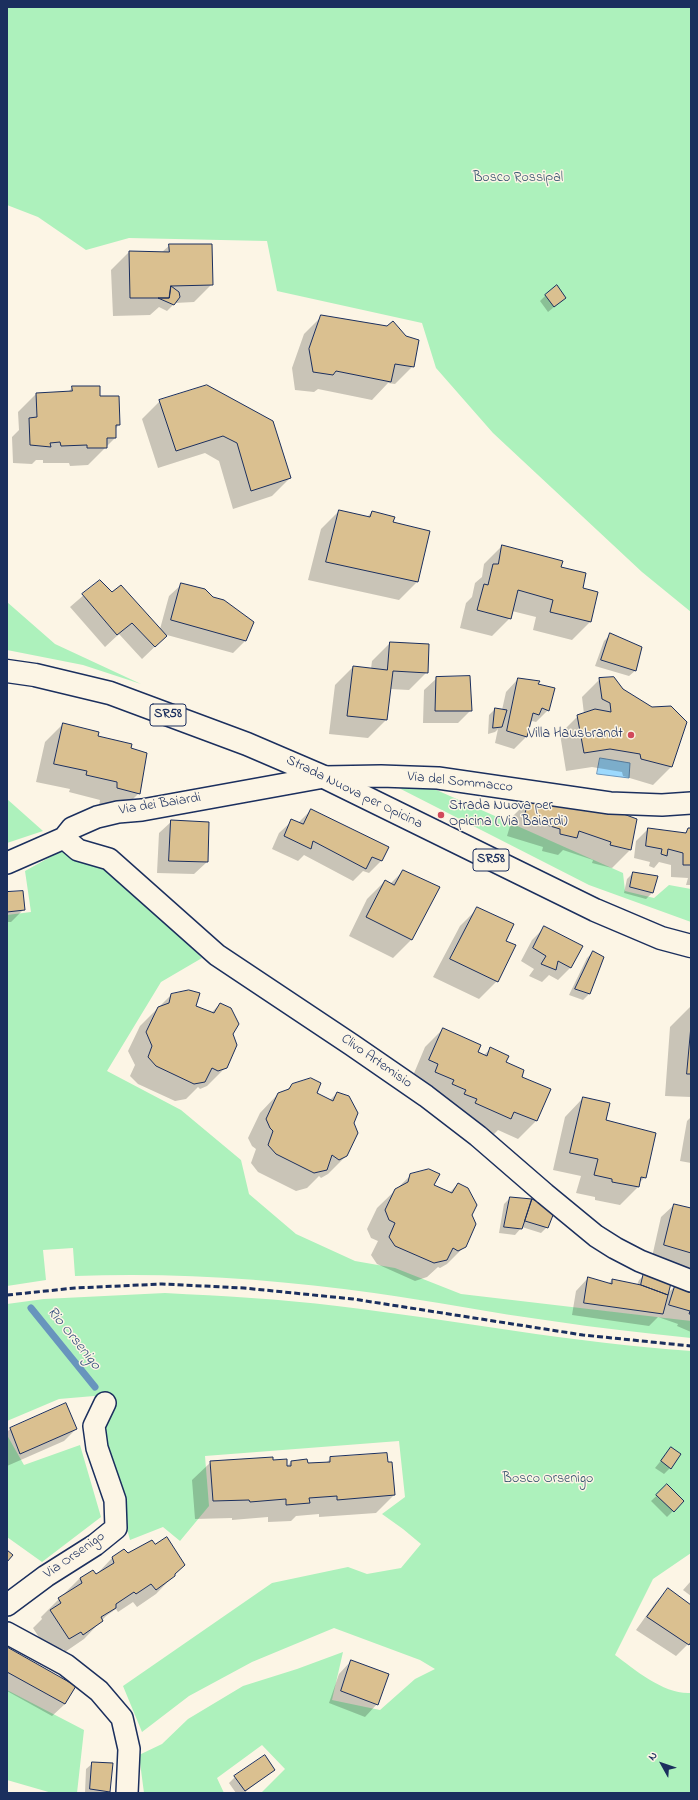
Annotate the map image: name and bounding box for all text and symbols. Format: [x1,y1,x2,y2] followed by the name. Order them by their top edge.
[473,171,563,187] park label: Bosco Rossipal
[150,704,186,726] road number: SR58
[528,727,623,743] place label: Villa Hausbrandt
[626,730,636,740] marker: Villa Hausbrandt
[283,753,425,833] street label: Strada Nuova per Opicina
[406,769,514,797] street label: Via del Sommacco
[118,790,202,820] street label: Via dei Baiardi
[449,799,568,832] place label: Strada Nuova per Opicina (Via Baiardi)
[436,810,446,820] marker: Strada Nuova per Opicina (Via Baiardi)
[473,849,509,871] road number: SR58
[337,1031,415,1093] street label: Clivo Artemisio
[42,1304,104,1374] water label: Rio Orsenigo
[503,1472,593,1488] park label: Bosco Orsenigo
[41,1529,109,1583] street label: Via Orsenigo
[642,1744,682,1784] north arrow
[644,1748,661,1764] text: N

